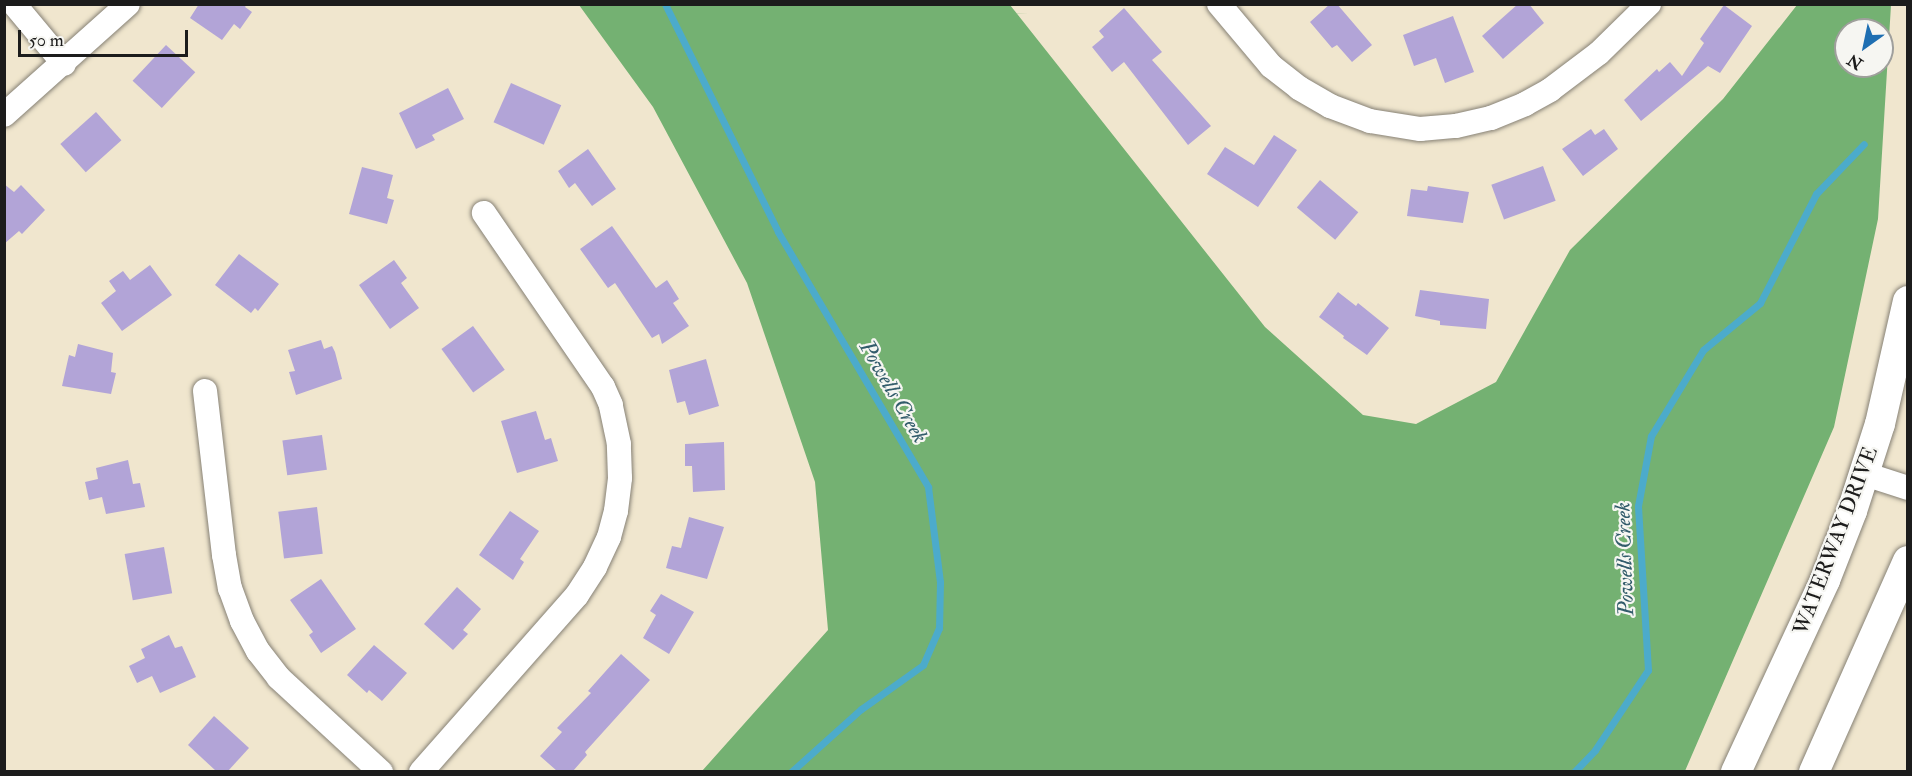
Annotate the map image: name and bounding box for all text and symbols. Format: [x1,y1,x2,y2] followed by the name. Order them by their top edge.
[21,18,190,56] scale bar
[1834,18,1894,78] north arrow
[29,29,64,52] text: 50 m
[1844,49,1867,74] text: N
[853,336,933,448] water label: Powells Creek
[1788,443,1884,639] street label: WATERWAY DRIVE
[1610,502,1640,616] water label: Powells Creek

